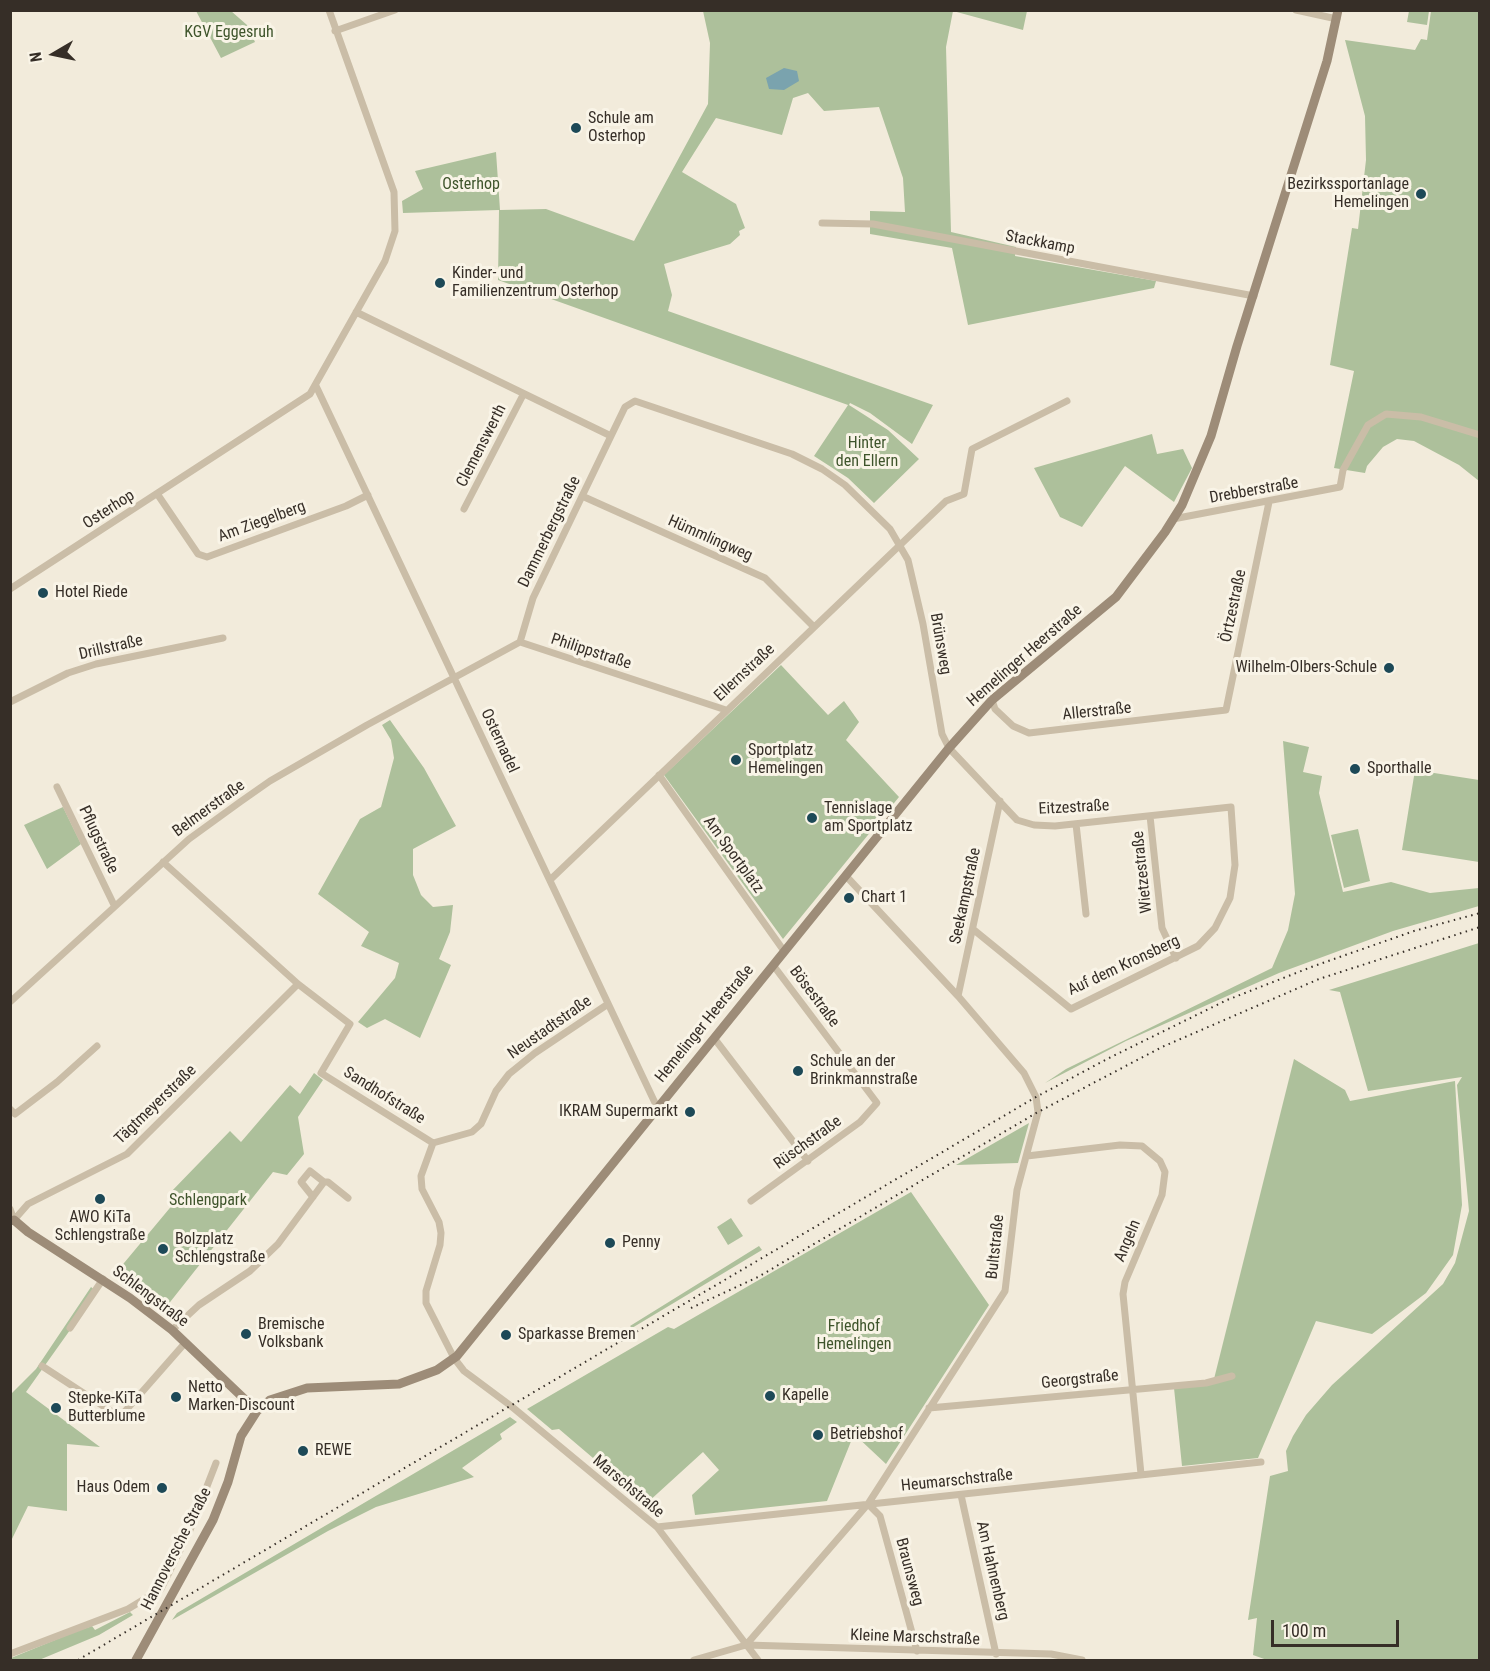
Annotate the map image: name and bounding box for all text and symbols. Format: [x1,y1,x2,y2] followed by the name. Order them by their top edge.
[184,23,274,43] park label: KGV Eggesruh
[24,24,84,84] north arrow
[26,51,46,63] text: N
[588,109,654,147] place label: Schule am Osterhop
[569,121,583,135] marker: Schule am Osterhop
[442,175,500,195] park label: Osterhop
[1287,175,1409,213] place label: Bezirkssportanlage Hemelingen
[1414,187,1428,201] marker: Bezirkssportanlage Hemelingen
[1004,227,1076,259] street label: Stackkamp
[452,264,618,302] place label: Kinder- und Familienzentrum Osterhop
[433,276,447,290] marker: Kinder- und Familienzentrum Osterhop
[453,401,511,491] street label: Clemenswerth
[836,434,898,472] park label: Hinter den Ellern
[515,473,585,591] street label: Dammerbergstraße
[1208,474,1300,508] street label: Drebberstraße
[80,486,138,534] street label: Osterhop
[216,497,308,547] street label: Am Ziegelberg
[665,512,755,566] street label: Hümmlingweg
[1217,568,1251,644] street label: Örtzestraße
[55,583,128,603] place label: Hotel Riede
[36,586,50,600] marker: Hotel Riede
[964,601,1086,711] street label: Hemelinger Heerstraße
[925,612,955,676] street label: Brünsweg
[548,630,634,674] street label: Philippstraße
[77,631,145,665] street label: Drillstraße
[711,640,779,706] street label: Ellernstraße
[1235,658,1377,678] place label: Wilhelm-Olbers-Schule
[1382,661,1396,675] marker: Wilhelm-Olbers-Schule
[1062,699,1132,725] street label: Allerstraße
[476,706,522,776] street label: Osternadel
[748,741,823,779] place label: Sportplatz Hemelingen
[729,753,743,767] marker: Sportplatz Hemelingen
[1367,759,1431,779] place label: Sporthalle
[1348,762,1362,776] marker: Sporthalle
[169,776,249,842] street label: Belmerstraße
[1038,797,1110,819] street label: Eitzestraße
[824,799,913,837] place label: Tennislage am Sportplatz
[74,803,122,877] street label: Pflugstraße
[805,811,819,825] marker: Tennislage am Sportplatz
[699,813,767,897] street label: Am Sportplatz
[1129,830,1157,914] street label: Wietzestraße
[946,846,986,946] street label: Seekampstraße
[861,888,907,908] place label: Chart 1
[842,891,856,905] marker: Chart 1
[1065,932,1183,1000] street label: Auf dem Kronsberg
[652,961,758,1087] street label: Hemelinger Heerstraße
[785,963,843,1031] street label: Bösestraße
[505,992,595,1064] street label: Neustadtstraße
[810,1052,918,1090] place label: Schule an der Brinkmannstraße
[111,1061,201,1149] street label: Tägtmeyerstraße
[340,1063,428,1129] street label: Sandhofstraße
[791,1064,805,1078] marker: Schule an der Brinkmannstraße
[559,1102,678,1122] place label: IKRAM Supermarkt
[683,1105,697,1119] marker: IKRAM Supermarkt
[771,1112,845,1174] street label: Rüschstraße
[169,1191,247,1211] park label: Schlengpark
[93,1192,107,1206] marker: AWO KiTa Schlengstraße
[55,1208,145,1246] place label: AWO KiTa Schlengstraße
[983,1214,1009,1280] street label: Bultstraße
[1111,1217,1145,1265] street label: Angeln
[175,1230,265,1268] place label: Bolzplatz Schlengstraße
[622,1233,660,1253] place label: Penny
[603,1236,617,1250] marker: Penny
[156,1242,170,1256] marker: Bolzplatz Schlengstraße
[108,1262,192,1332] street label: Schlengstraße
[258,1315,325,1353] place label: Bremische Volksbank
[816,1317,892,1355] park label: Friedhof Hemelingen
[518,1325,636,1345] place label: Sparkasse Bremen
[239,1327,253,1341] marker: Bremische Volksbank
[499,1328,513,1342] marker: Sparkasse Bremen
[1040,1366,1120,1394] street label: Georgstraße
[188,1378,295,1416] place label: Netto Marken-Discount
[782,1386,829,1406] place label: Kapelle
[68,1389,145,1427] place label: Stepke-KiTa Butterblume
[763,1389,777,1403] marker: Kapelle
[169,1390,183,1404] marker: Netto Marken-Discount
[49,1401,63,1415] marker: Stepke-KiTa Butterblume
[830,1425,903,1445] place label: Betriebshof
[811,1428,825,1442] marker: Betriebshof
[315,1441,352,1461] place label: REWE
[296,1444,310,1458] marker: REWE
[588,1452,668,1522] street label: Marschstraße
[900,1466,1014,1496] street label: Heumarschstraße
[77,1478,150,1498] place label: Haus Odem
[155,1481,169,1495] marker: Haus Odem
[138,1485,216,1613] street label: Hannoversche Straße
[971,1520,1013,1622] street label: Am Hahnenberg
[891,1536,927,1608] street label: Braunsweg
[1274,1608,1402,1646] scale bar
[1282,1620,1326,1641] text: 100 m
[850,1626,980,1650] street label: Kleine Marschstraße

